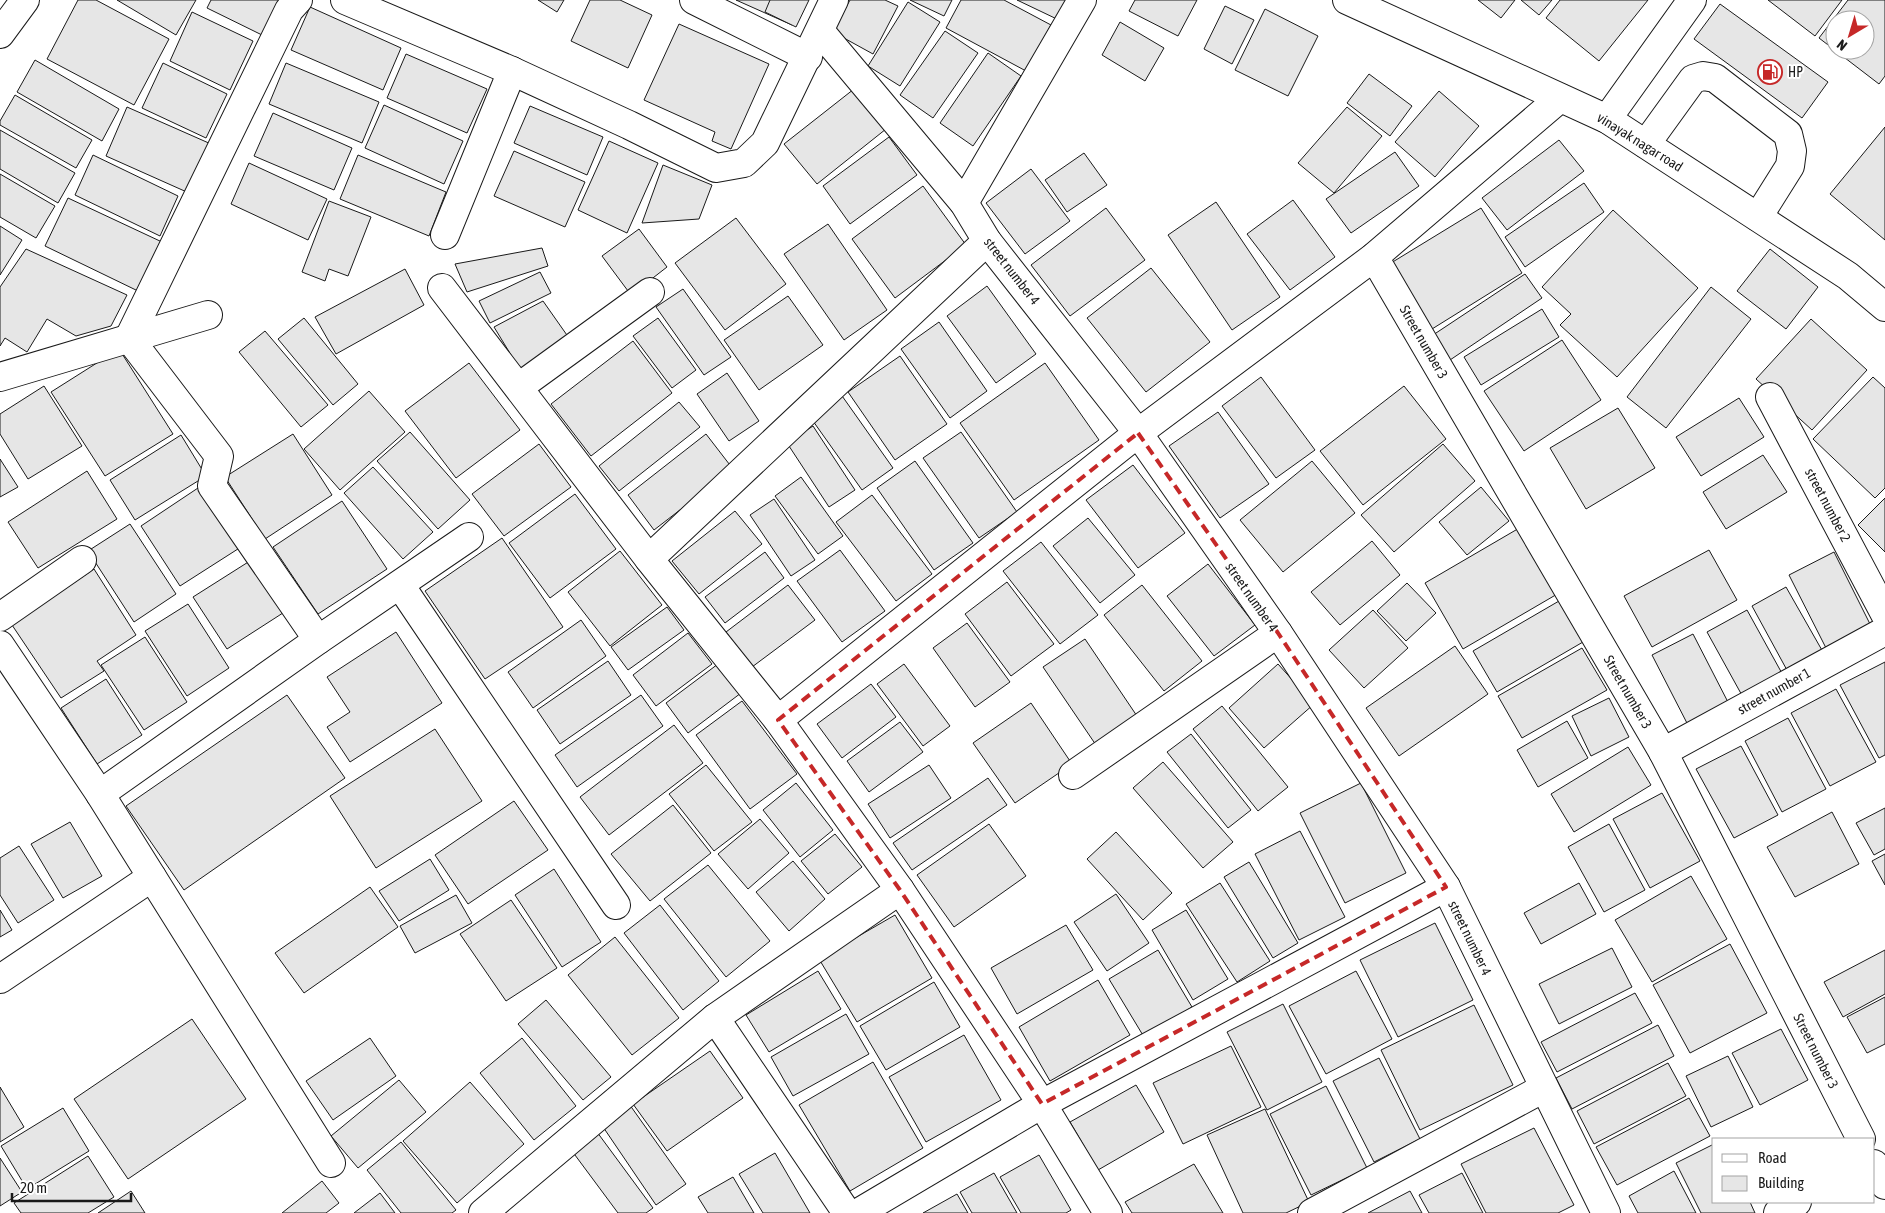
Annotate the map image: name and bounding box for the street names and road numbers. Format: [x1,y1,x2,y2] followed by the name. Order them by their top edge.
[1594,109,1686,175] street label: vinayak nagar road
[981,234,1043,308] street label: street number 4
[1397,303,1451,381] street label: Street number 3
[1802,466,1854,544] street label: street number 2
[1222,559,1282,635] street label: street number 4
[1601,653,1655,731] street label: Street number 3
[1735,664,1813,718] street label: street number 1
[1445,898,1495,978] street label: street number 4
[1790,1011,1842,1091] street label: Street number 3

